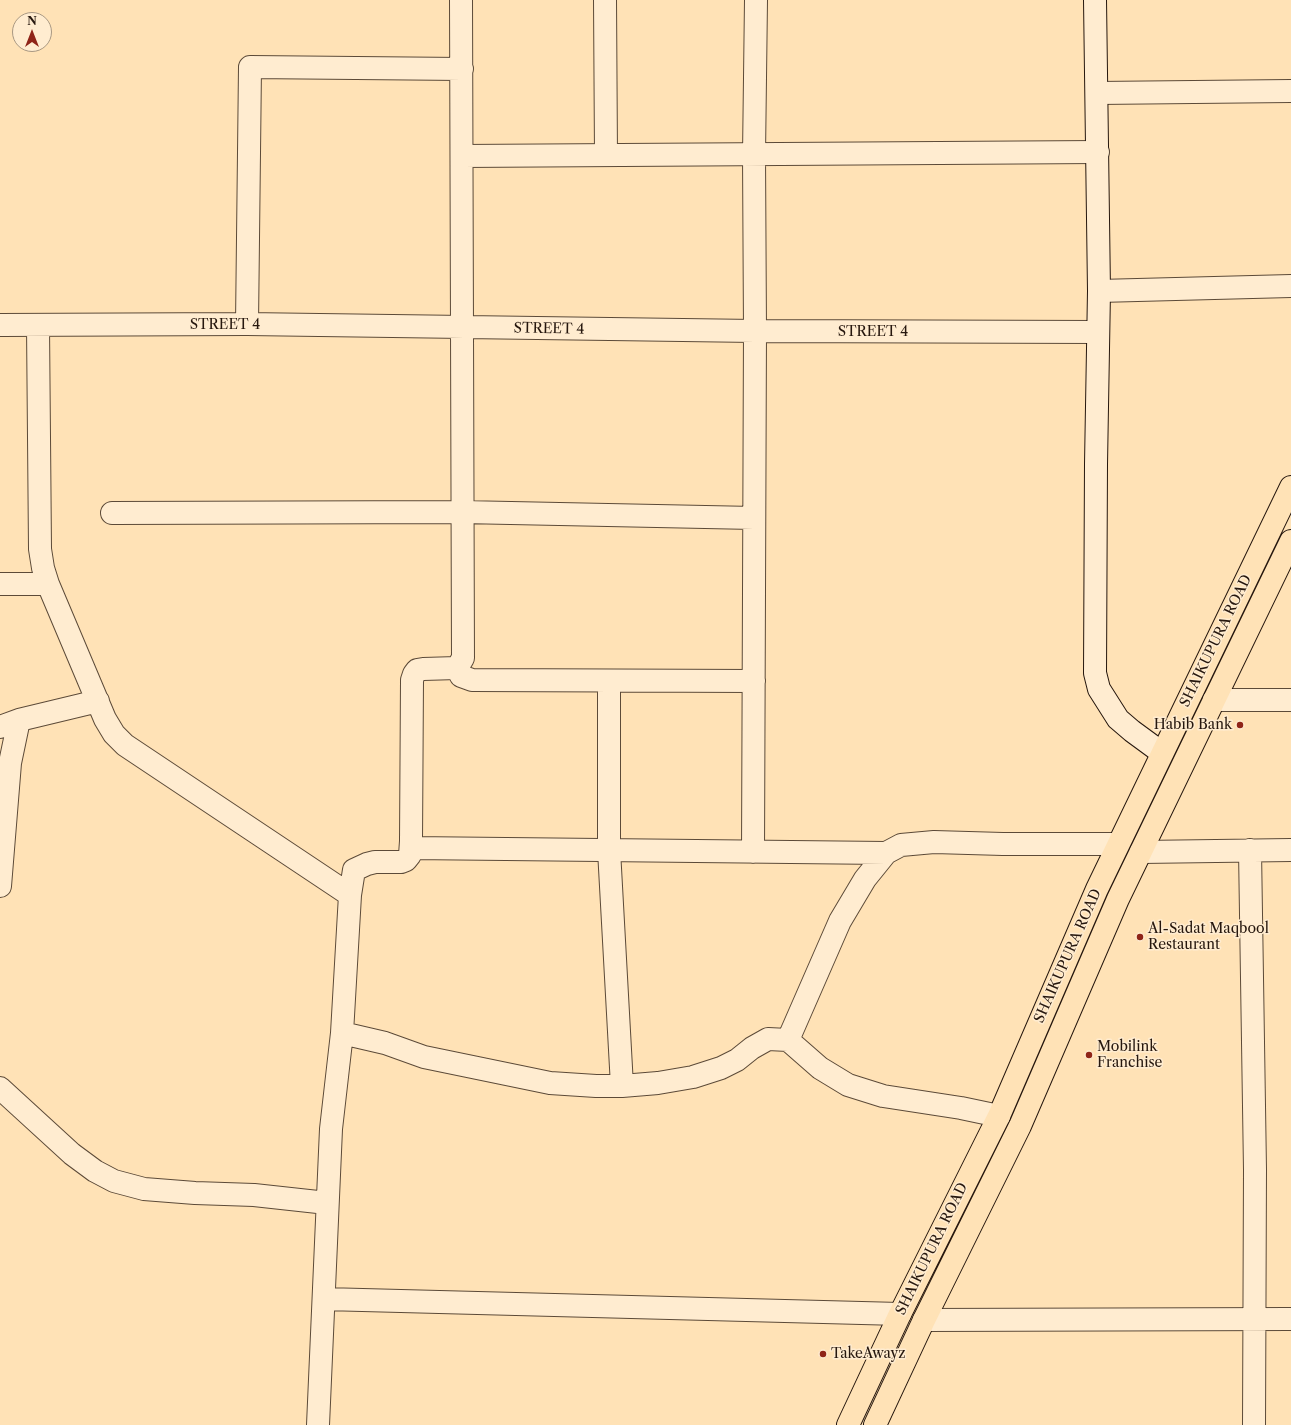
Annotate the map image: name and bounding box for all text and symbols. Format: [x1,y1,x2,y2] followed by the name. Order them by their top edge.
[12,12,52,52] north arrow
[27,14,37,28] text: N
[190,317,260,333] street label: STREET 4
[513,320,585,338] street label: STREET 4
[838,324,908,340] street label: STREET 4
[1177,572,1255,710] street label: SHAIKUPURA ROAD
[1154,717,1232,733] place label: Habib Bank
[1235,720,1245,730] marker: Habib Bank
[1031,886,1105,1026] street label: SHAIKUPURA ROAD
[1148,921,1269,954] place label: Al-Sadat Maqbool Restaurant
[1135,932,1145,942] marker: Al-Sadat Maqbool Restaurant
[1097,1039,1162,1072] place label: Mobilink Franchise
[1084,1050,1094,1060] marker: Mobilink Franchise
[893,1180,971,1318] street label: SHAIKUPURA ROAD
[831,1346,906,1362] place label: TakeAwayz
[818,1349,828,1359] marker: TakeAwayz

